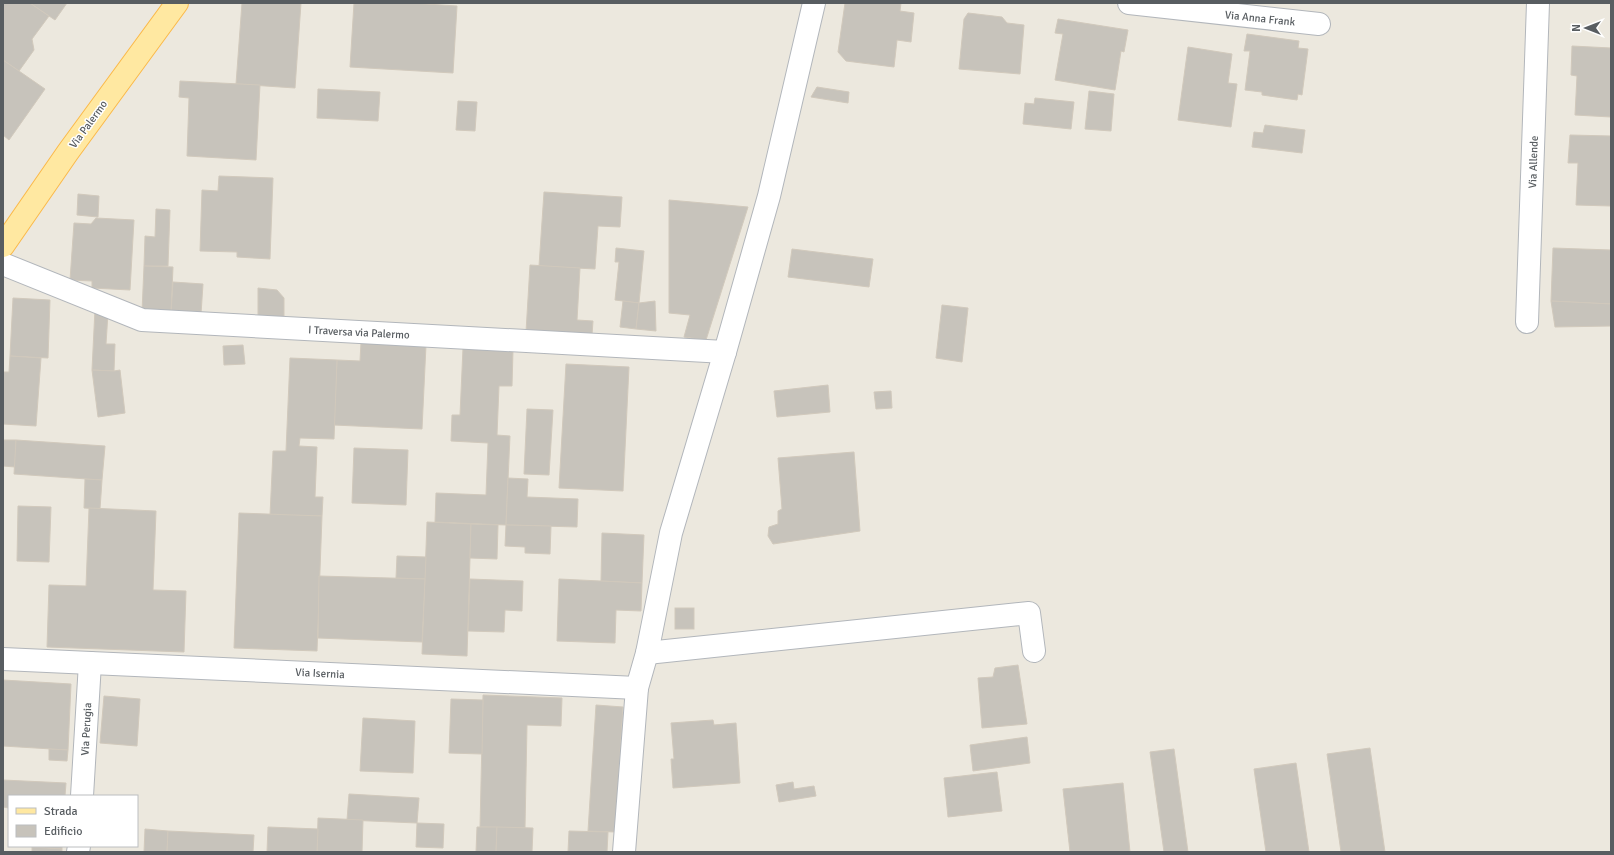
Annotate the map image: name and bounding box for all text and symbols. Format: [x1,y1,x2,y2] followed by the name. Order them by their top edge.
[1224,8,1296,29] street label: Via Anna Frank
[1566,8,1606,48] north arrow
[1570,24,1583,32] text: N
[67,98,110,151] street label: Via Palermo
[1526,135,1541,189] street label: Via Allende
[308,323,410,342] street label: I Traversa via Palermo
[295,666,345,681] street label: Via Isernia
[79,702,94,756] street label: Via Perugia
[8,795,138,847] legend
[44,804,78,819] text: Strada
[44,824,82,839] text: Edificio

